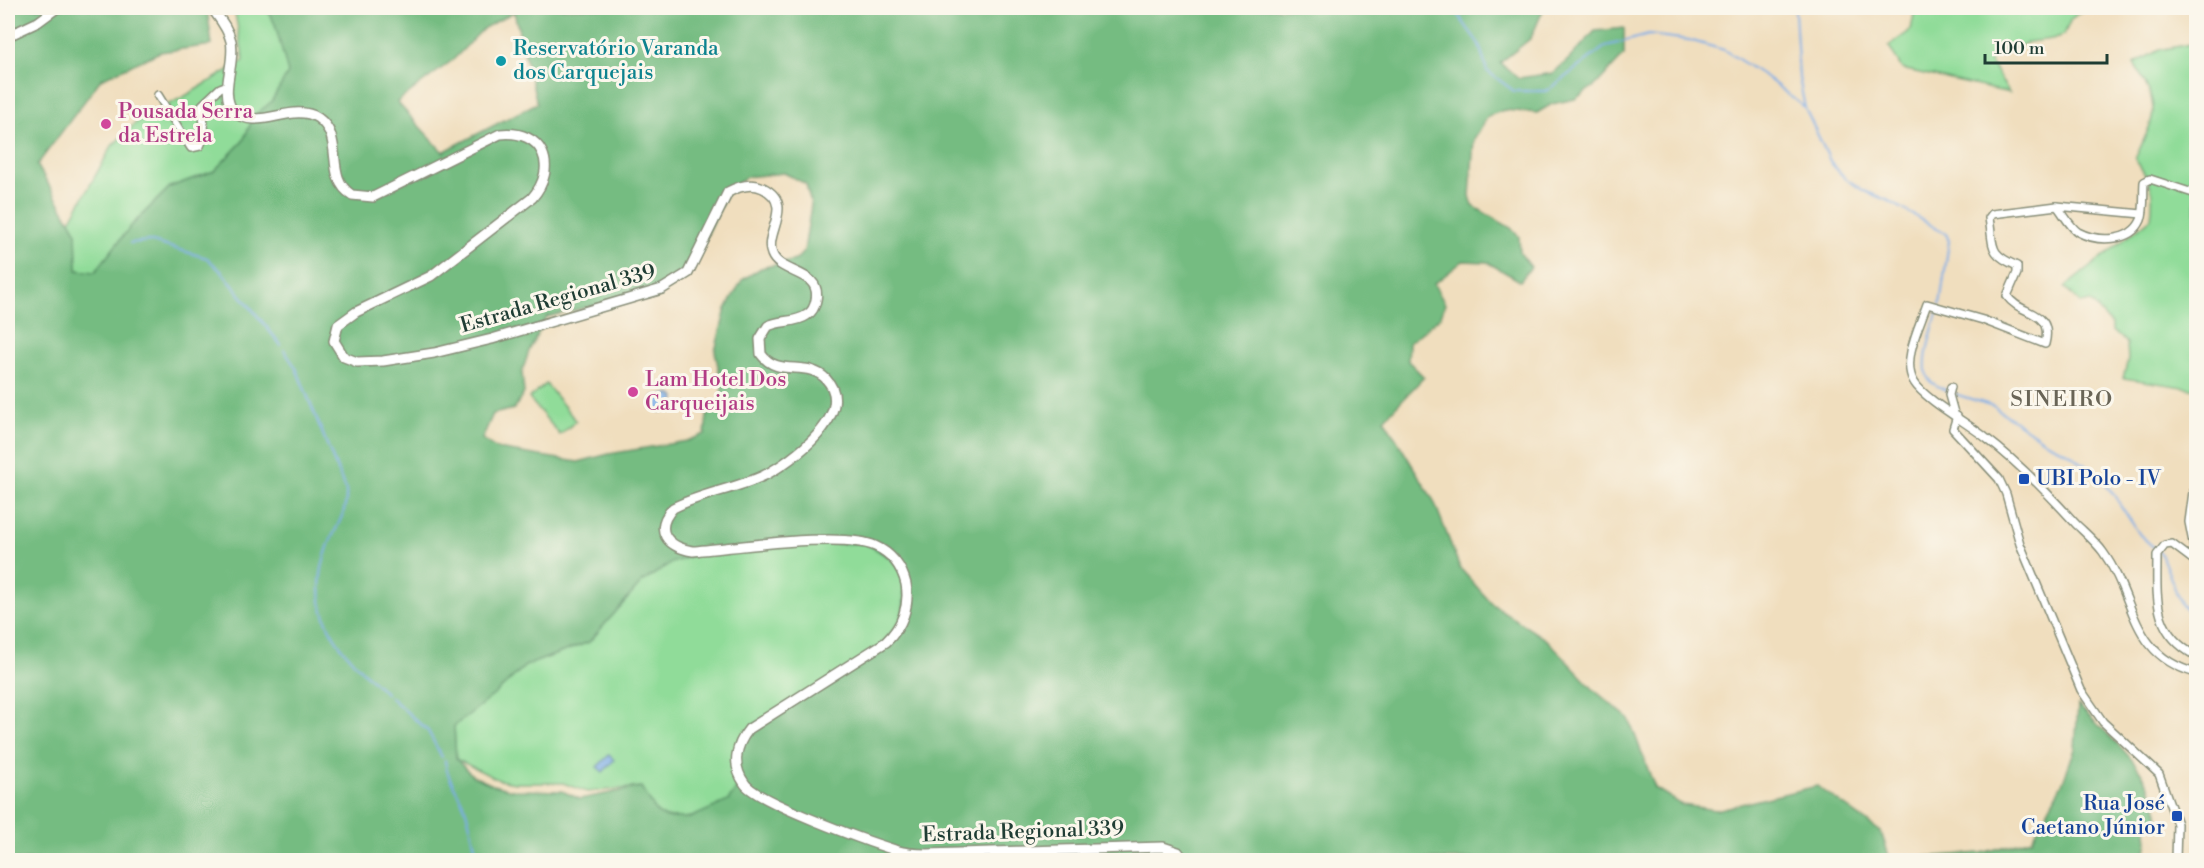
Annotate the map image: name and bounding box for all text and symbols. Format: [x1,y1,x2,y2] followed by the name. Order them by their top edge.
[1985,27,2106,65] scale bar
[513,36,719,86] place label: Reservatório Varanda dos Carquejais
[1994,37,2045,60] text: 100 m
[494,54,508,68] marker: Reservatório Varanda dos Carquejais
[118,99,254,149] place label: Pousada Serra da Estrela
[99,117,113,131] marker: Pousada Serra da Estrela
[457,259,659,339] street label: Estrada Regional 339
[645,367,786,417] place label: Lam Hotel Dos Carqueijais
[626,385,640,399] marker: Lam Hotel Dos Carqueijais
[2010,386,2114,413] district label: SINEIRO
[2036,466,2162,492] place label: UBI Polo - IV
[2017,472,2031,486] marker: UBI Polo - IV
[2021,791,2165,841] place label: Rua José Caetano Júnior
[2170,809,2184,823] marker: Rua José Caetano Júnior
[922,815,1124,849] street label: Estrada Regional 339

